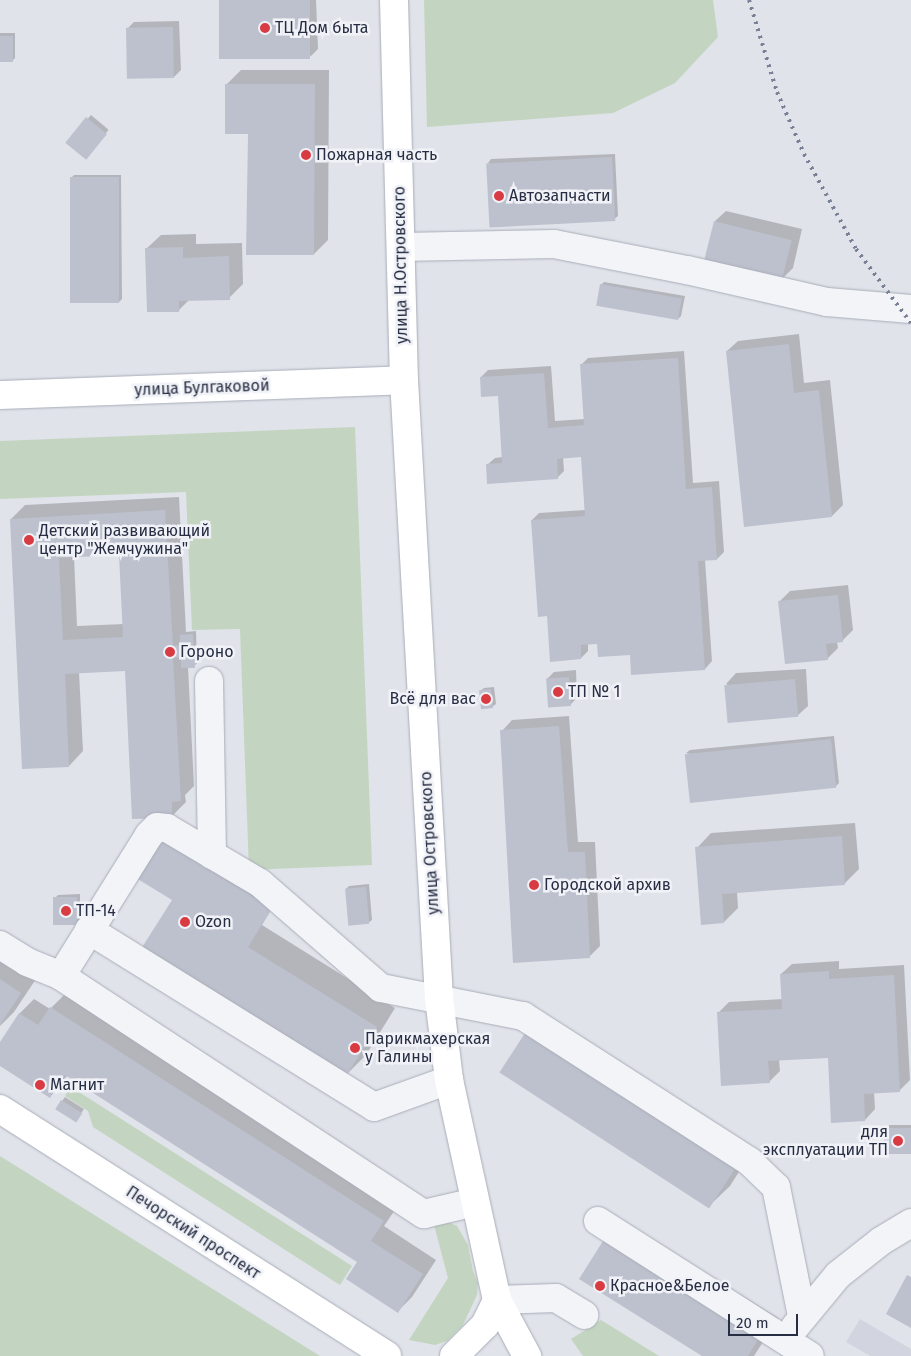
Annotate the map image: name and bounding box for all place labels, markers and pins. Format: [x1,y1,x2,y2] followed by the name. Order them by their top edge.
[275,18,369,38] place label: ТЦ Дом быта
[259,22,271,34] marker: ТЦ Дом быта
[316,145,437,165] place label: Пожарная часть
[300,149,312,161] marker: Пожарная часть
[509,186,611,206] place label: Автозапчасти
[493,190,505,202] marker: Автозапчасти
[39,521,210,559] place label: Детский развивающий центр "Жемчужина"
[23,534,35,546] marker: Детский развивающий центр "Жемчужина"
[180,642,234,662] place label: Гороно
[164,646,176,658] marker: Гороно
[568,682,620,702] place label: ТП № 1
[552,686,564,698] marker: ТП № 1
[390,689,476,709] place label: Всё для вас
[480,693,492,705] marker: Всё для вас
[544,875,671,895] place label: Городской архив
[528,879,540,891] marker: Городской архив
[76,901,116,921] place label: ТП-14
[60,905,72,917] marker: ТП-14
[195,912,232,932] place label: Ozon
[179,916,191,928] marker: Ozon
[365,1029,490,1067] place label: Парикмахерская у Галины
[349,1042,361,1054] marker: Парикмахерская у Галины
[50,1075,104,1095] place label: Магнит
[34,1079,46,1091] marker: Магнит
[763,1122,888,1160] place label: для эксплуатации ТП
[892,1135,904,1147] marker: для эксплуатации ТП
[610,1276,729,1296] place label: Красное&Белое
[594,1280,606,1292] marker: Красное&Белое

